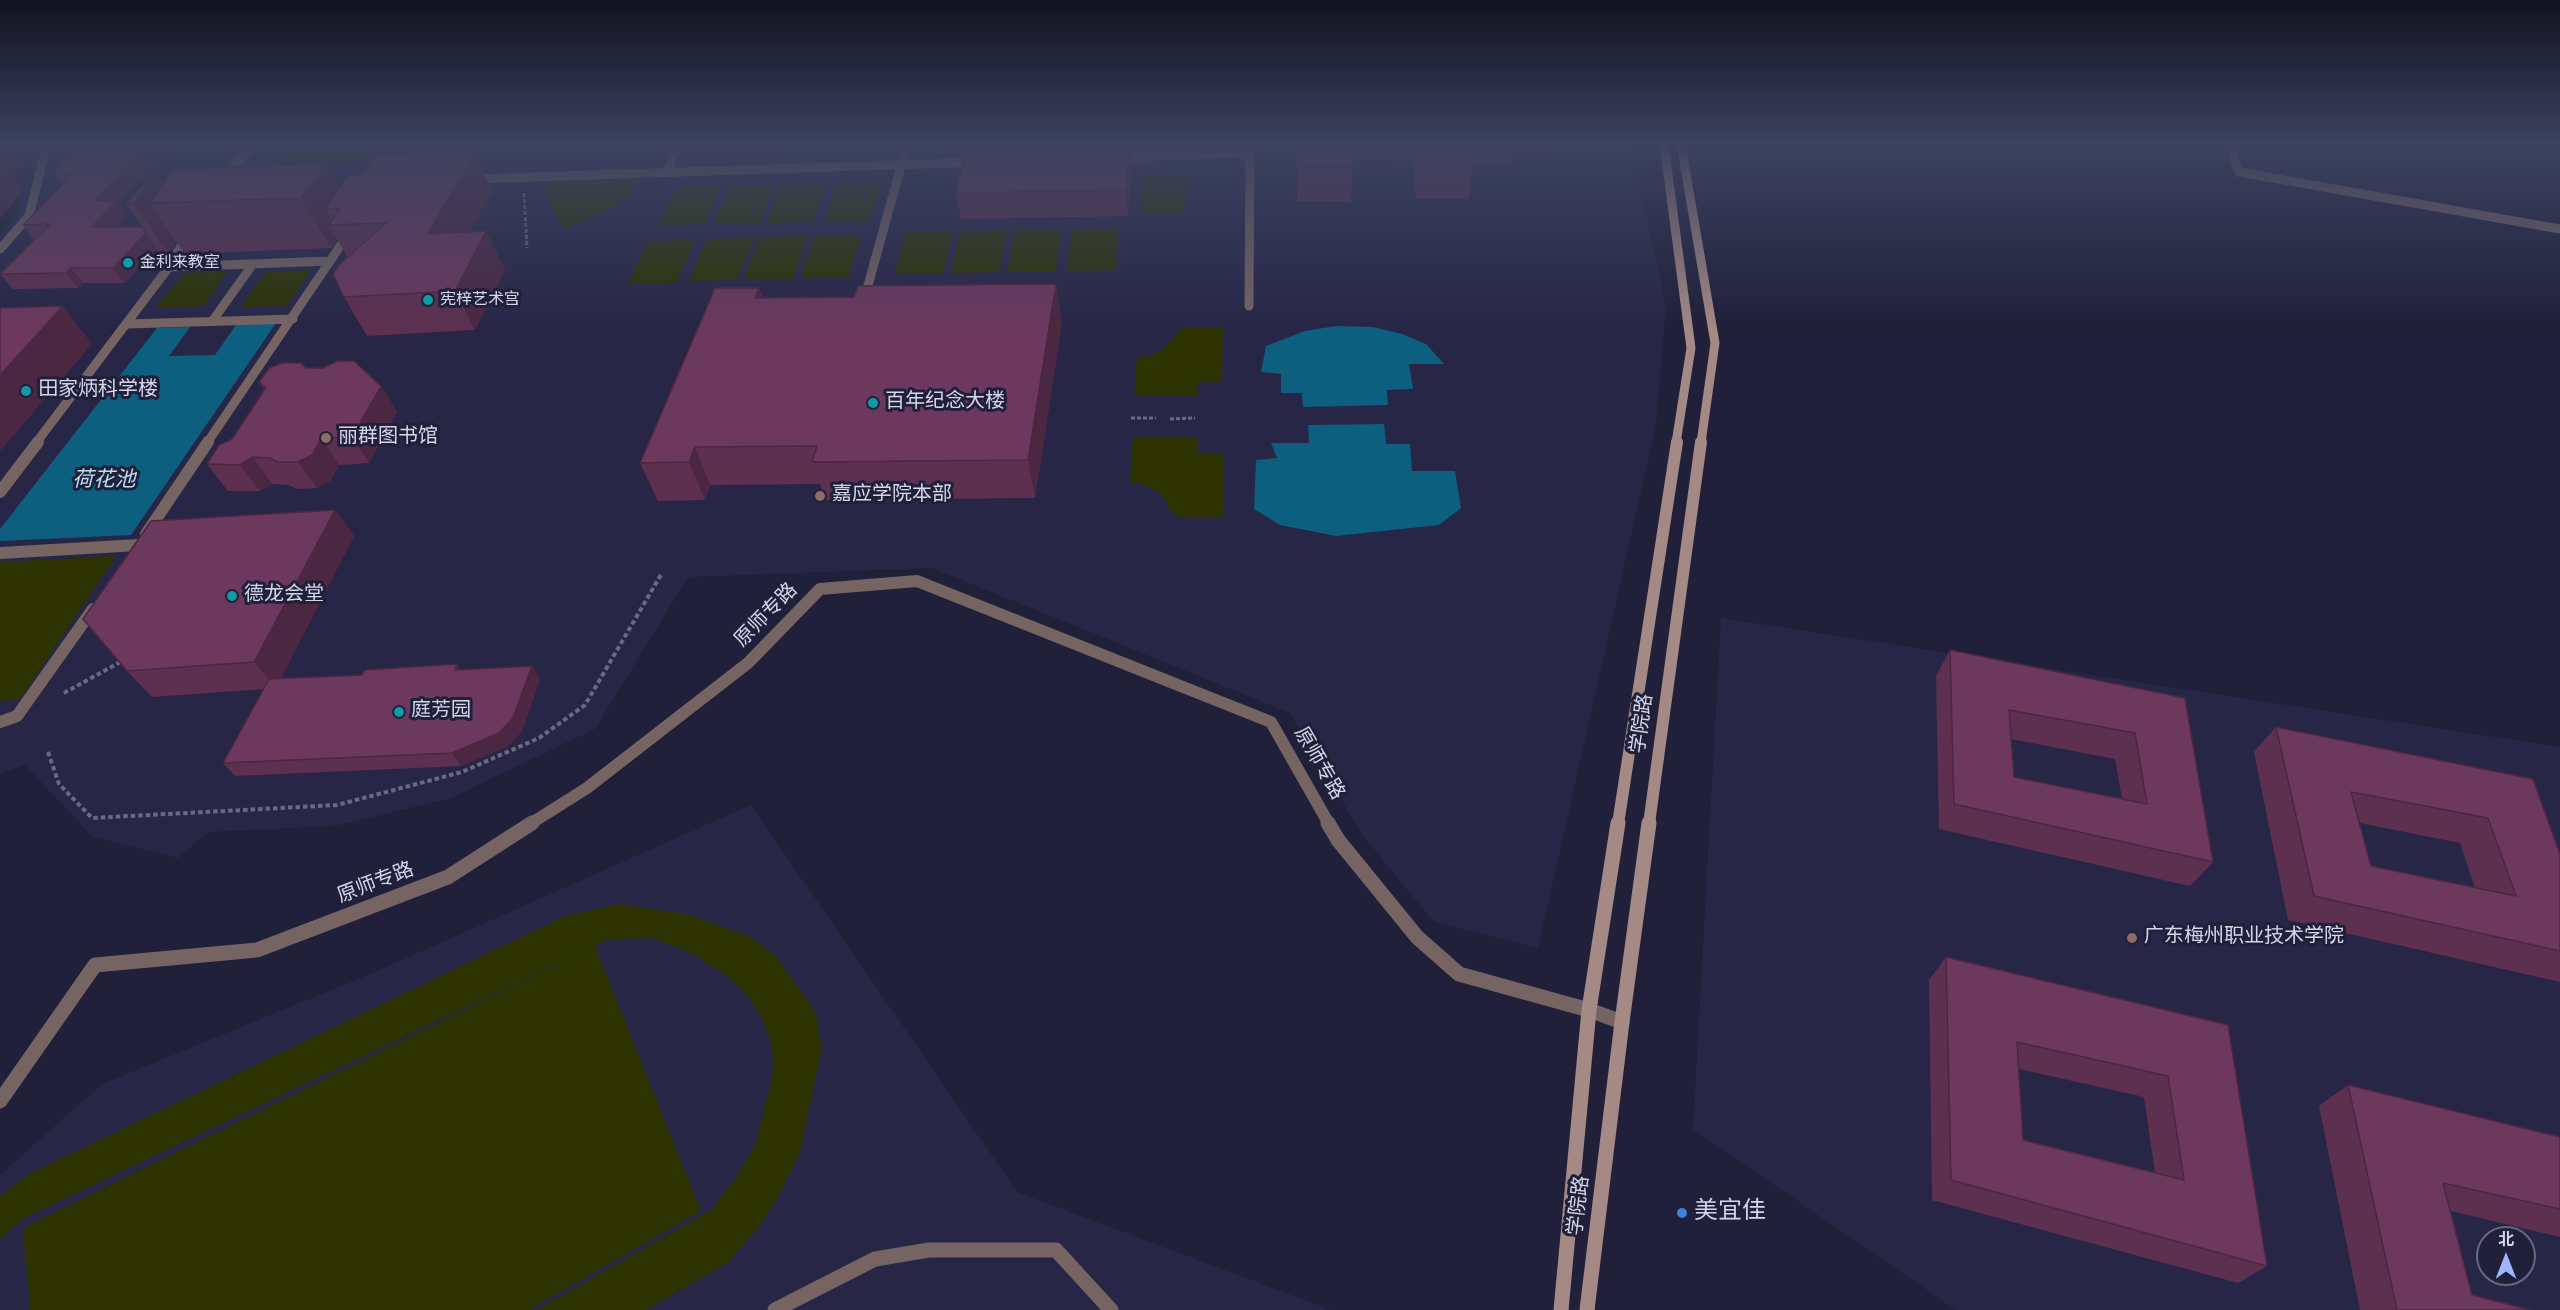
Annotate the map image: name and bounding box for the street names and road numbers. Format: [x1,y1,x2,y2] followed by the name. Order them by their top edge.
[731,579,803,653] street label: 原师专路
[1627,693,1659,755] street label: 学院路
[1288,723,1348,805] street label: 原师专路
[334,858,418,910] street label: 原师专路
[1564,1175,1596,1237] street label: 学院路

